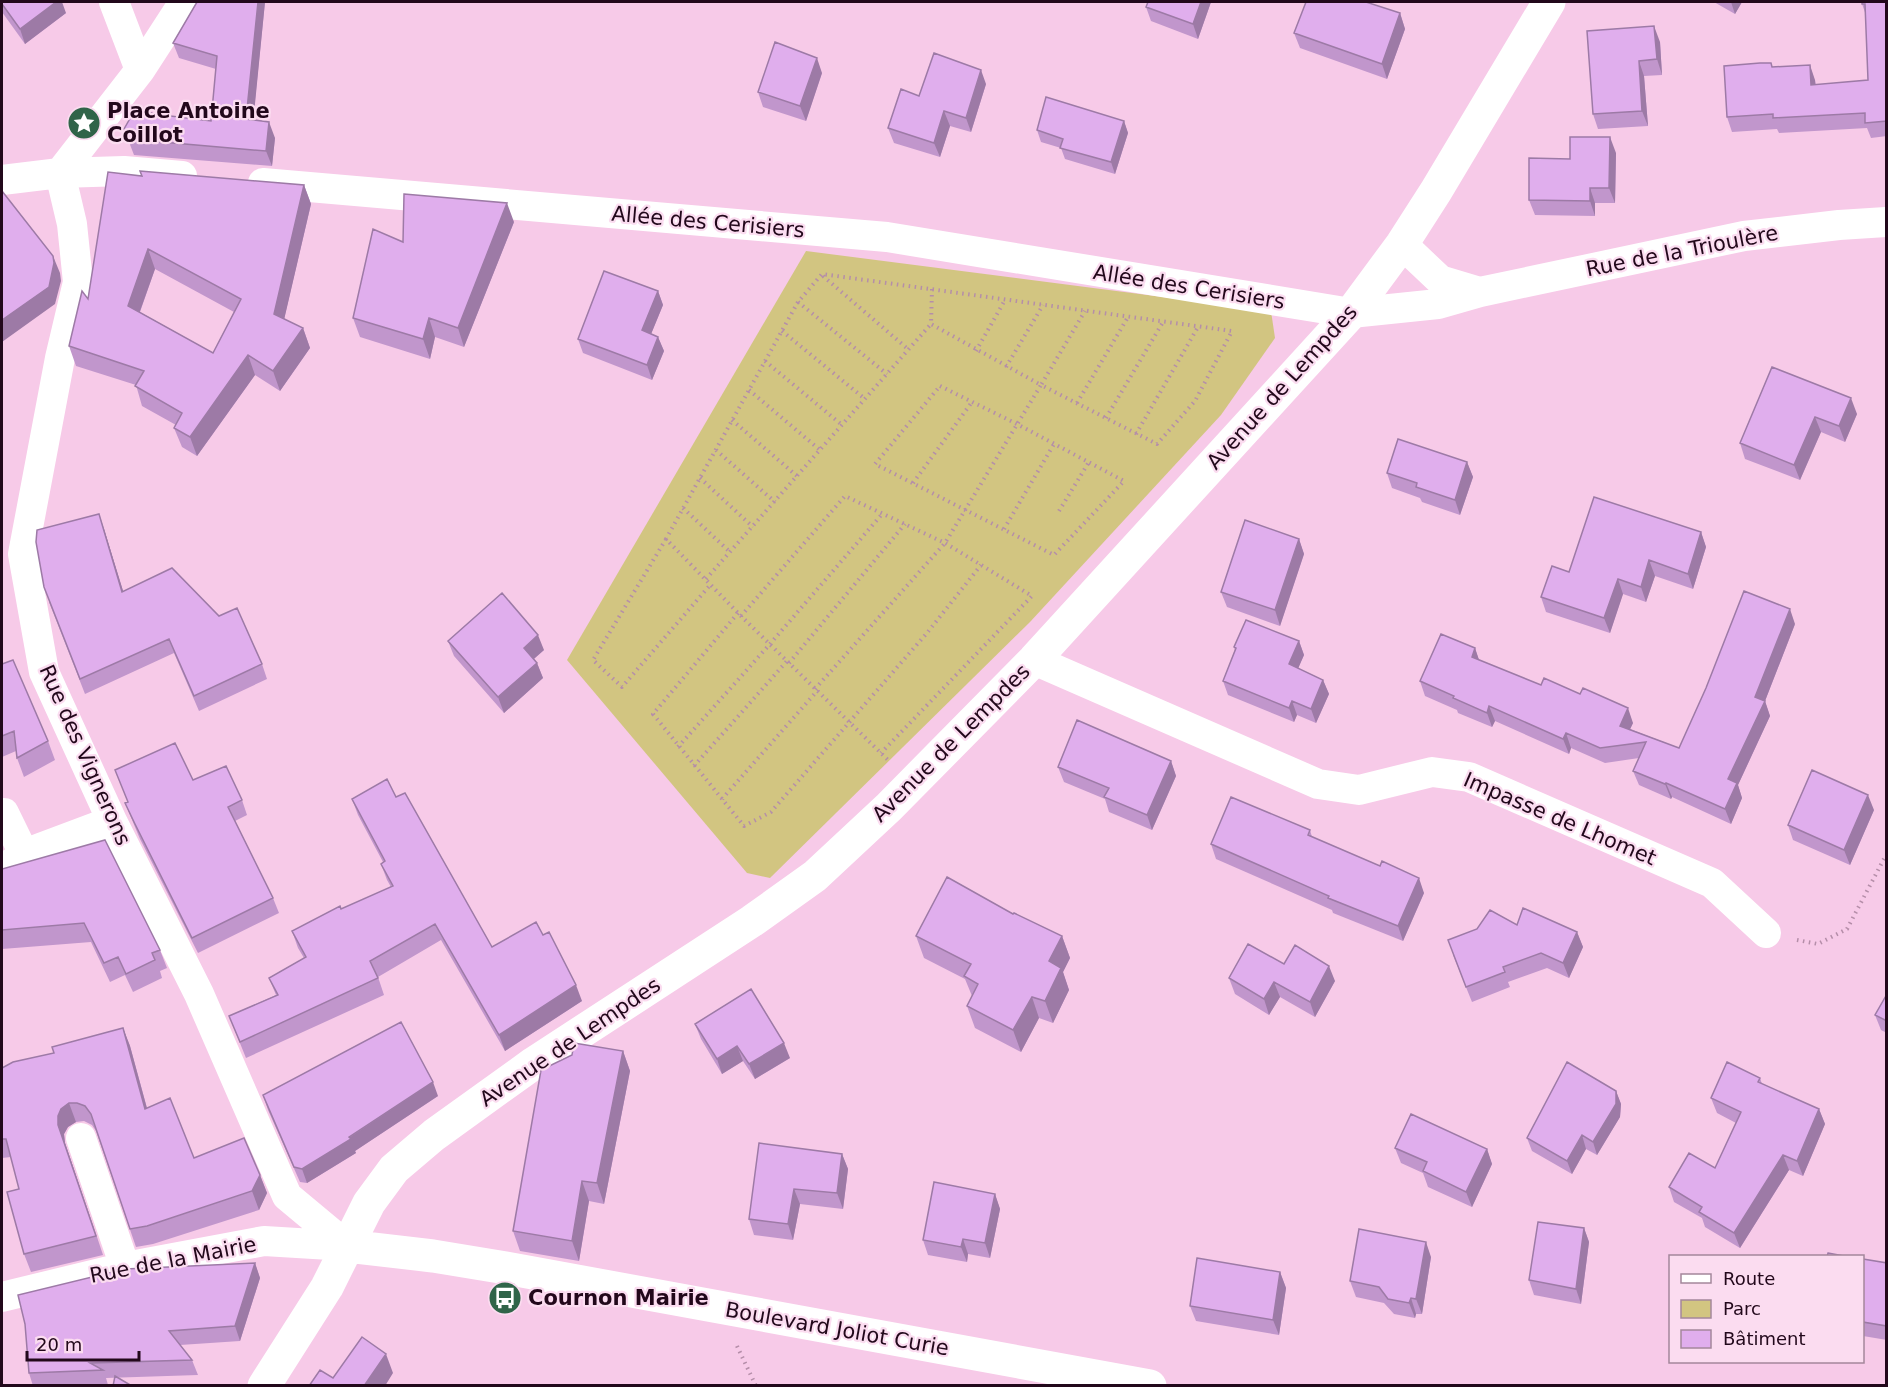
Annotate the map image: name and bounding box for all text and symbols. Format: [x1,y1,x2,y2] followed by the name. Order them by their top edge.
[107,99,270,147] place label: Place Antoine Coillot
[66,105,102,141] place icon: Place Antoine Coillot
[610,202,806,242] street label: Allée des Cerisiers
[1584,221,1780,281] street label: Rue de la Trioulère
[1091,260,1287,314] street label: Allée des Cerisiers
[1202,300,1362,474] street label: Avenue de Lempdes
[867,659,1035,827] street label: Avenue de Lempdes
[34,661,136,849] street label: Rue des Vignerons
[1460,768,1660,870] street label: Impasse de Lhomet
[475,973,665,1111] street label: Avenue de Lempdes
[88,1232,258,1288] street label: Rue de la Mairie
[1669,1255,1864,1363] legend
[1723,1268,1775,1289] text: Route
[487,1280,523,1316] bus stop icon: Cournon Mairie
[528,1286,709,1310] place label: Cournon Mairie
[723,1297,951,1361] street label: Boulevard Joliot Curie
[1723,1298,1761,1319] text: Parc
[27,1324,140,1362] scale bar
[1723,1328,1806,1349] text: Bâtiment
[36,1334,82,1355] text: 20 m

